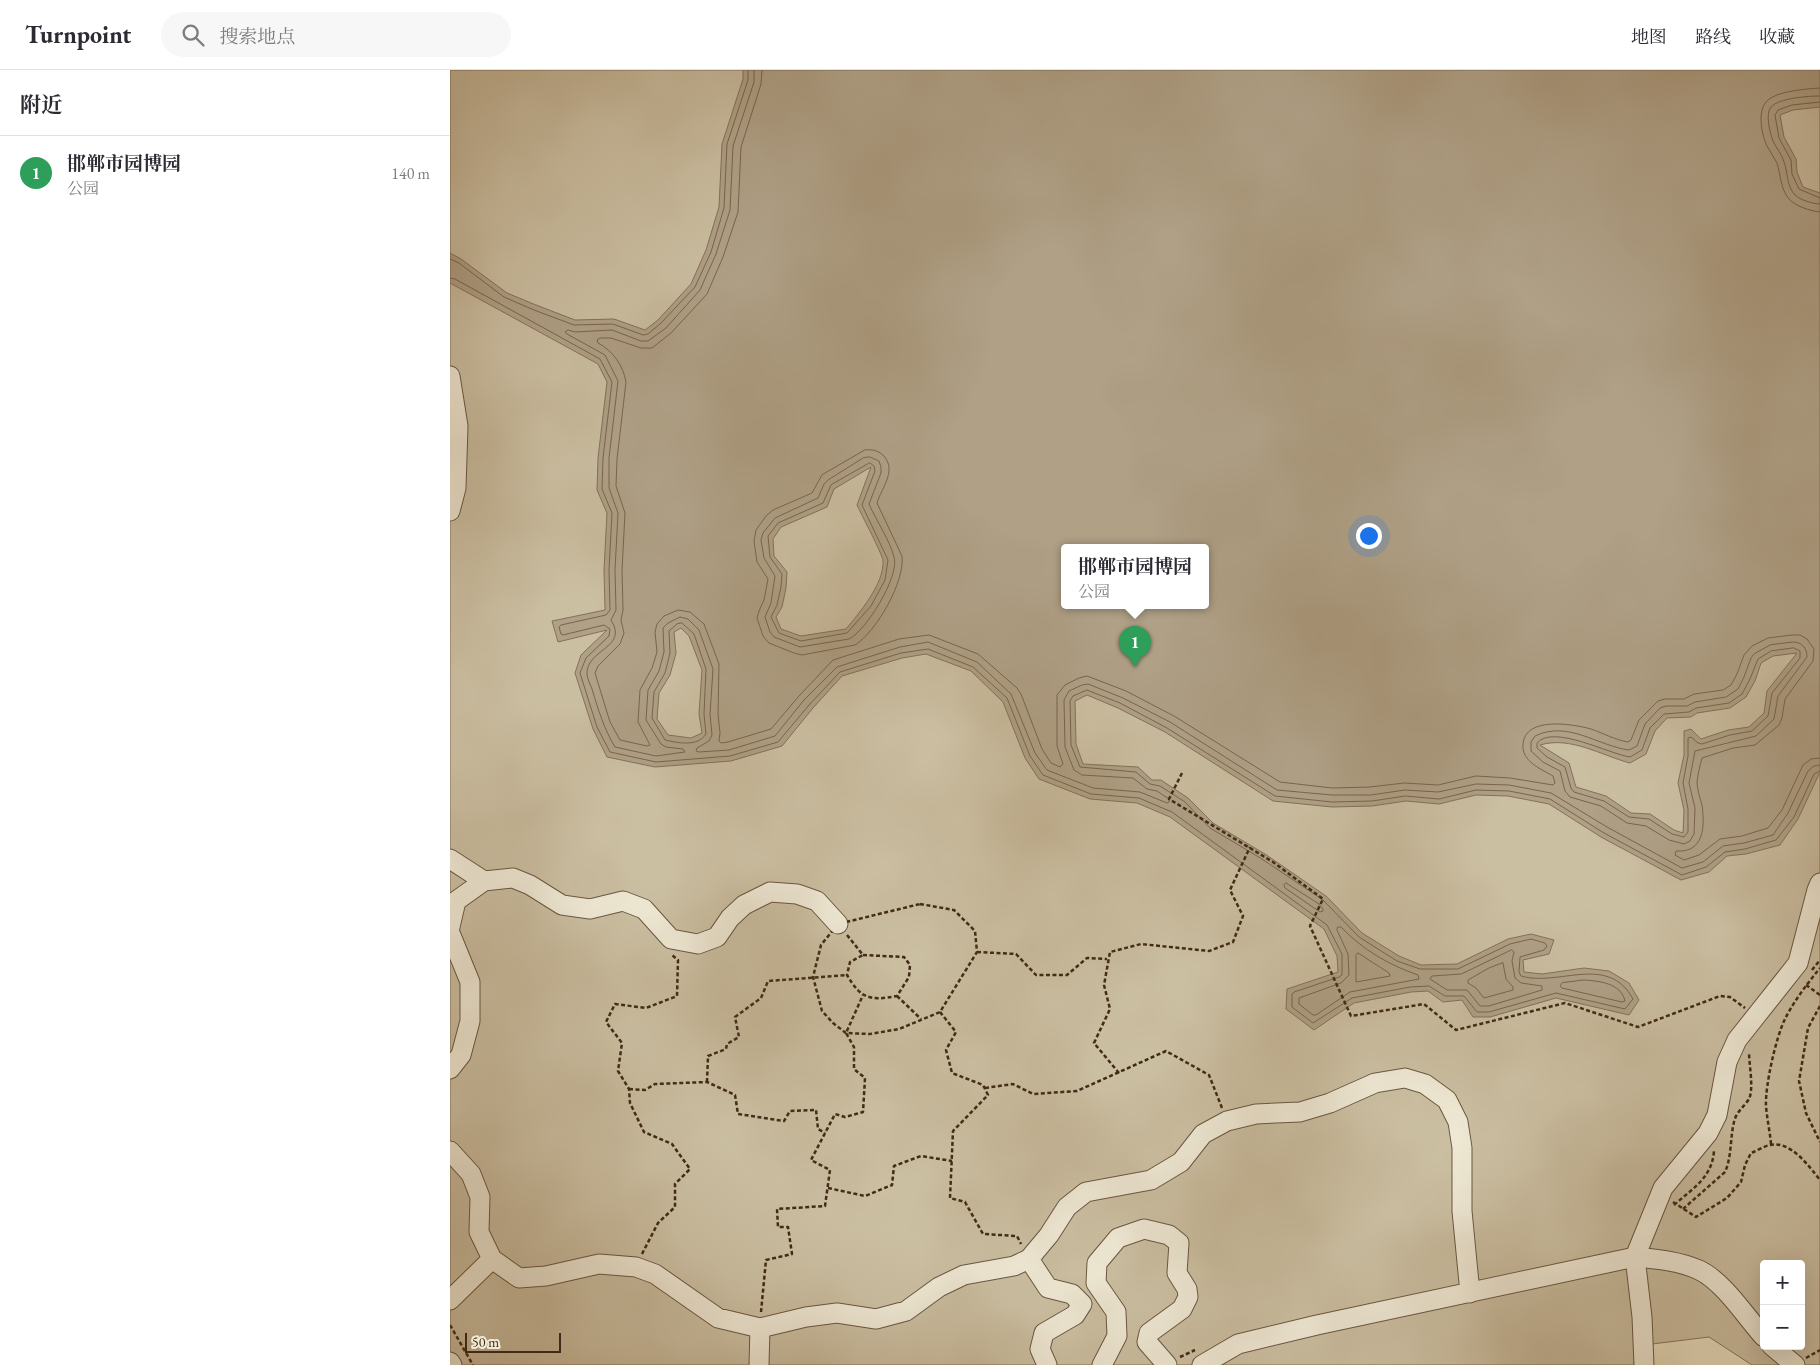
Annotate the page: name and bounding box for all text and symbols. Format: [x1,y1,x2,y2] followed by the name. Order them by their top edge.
[161,12,511,57] search box
[25,19,131,50] text: Turnpoint
[179,21,207,49] icon: search
[219,24,295,49] text: 搜索地点
[1631,25,1667,48] text: 地图
[1695,25,1731,48] text: 路线
[1759,25,1795,48] text: 收藏
[20,91,62,118] text: 附近
[67,151,181,176] text: 邯郸市园博园
[32,163,40,184] text: 1
[391,163,430,184] text: 140 m
[67,178,99,199] text: 公园
[1356,523,1382,549] your location
[1061,544,1209,609] popup
[1078,554,1192,579] text: 邯郸市园博园
[1078,581,1110,602] text: 公园
[1119,626,1151,667] pin: 1
[1760,1260,1805,1350] map controls
[1760,1260,1805,1305] button: +
[1760,1305,1805,1350] button: −
[465,1330,561,1353] scale bar
[472,1333,499,1351] text: 50 m

